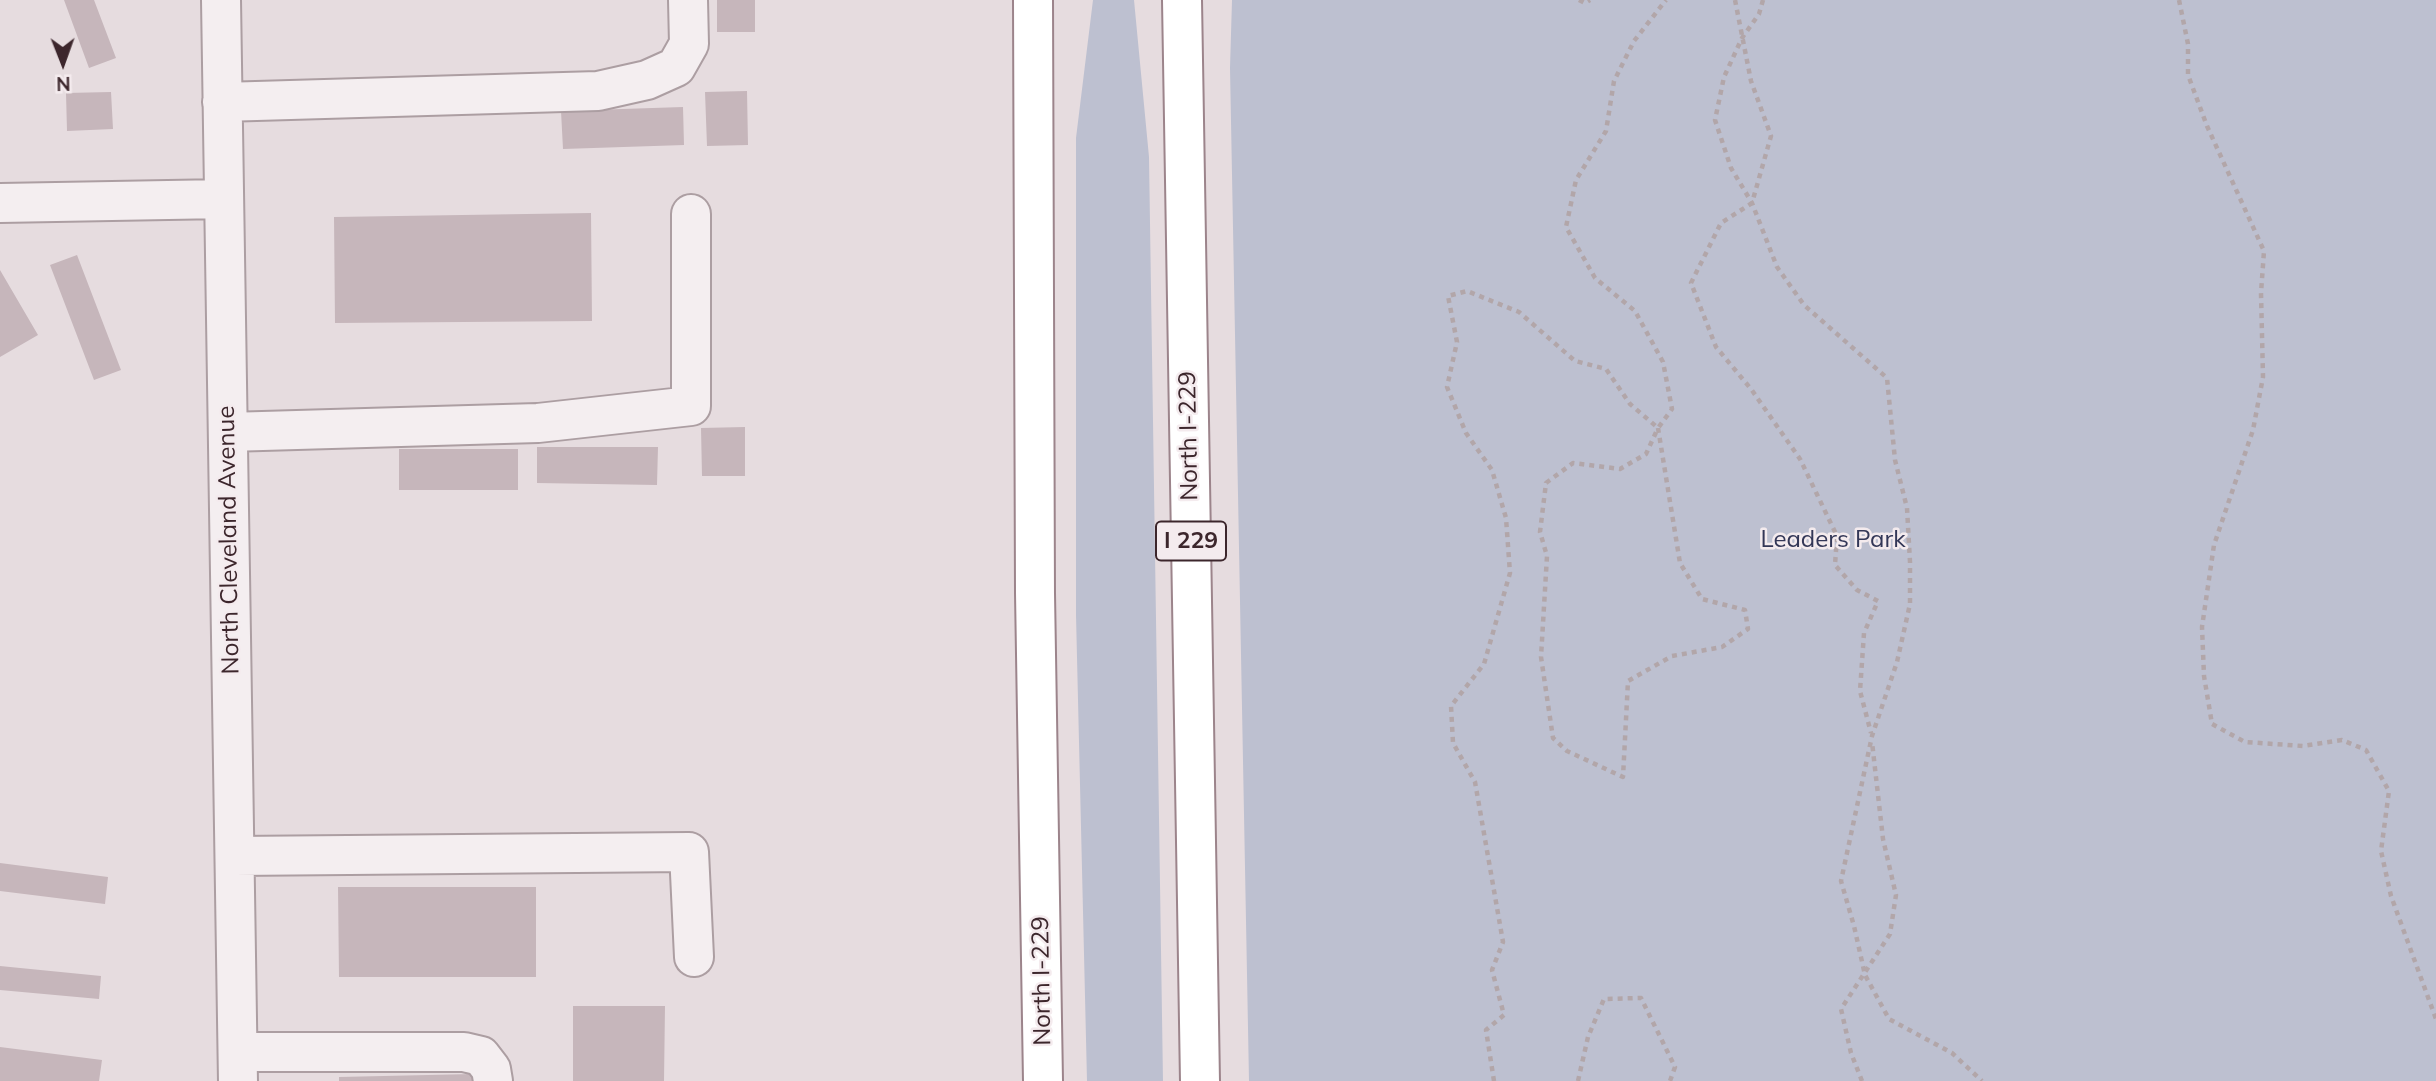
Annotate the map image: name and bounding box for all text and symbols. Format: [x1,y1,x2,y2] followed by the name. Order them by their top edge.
[28,28,98,98] north arrow
[56,72,71,96] text: N
[1173,371,1205,501] street label: North I-229
[212,405,246,675] street label: North Cleveland Avenue
[1156,522,1226,561] road number: I 229
[1760,526,1906,554] park label: Leaders Park
[1026,916,1058,1046] street label: North I-229

